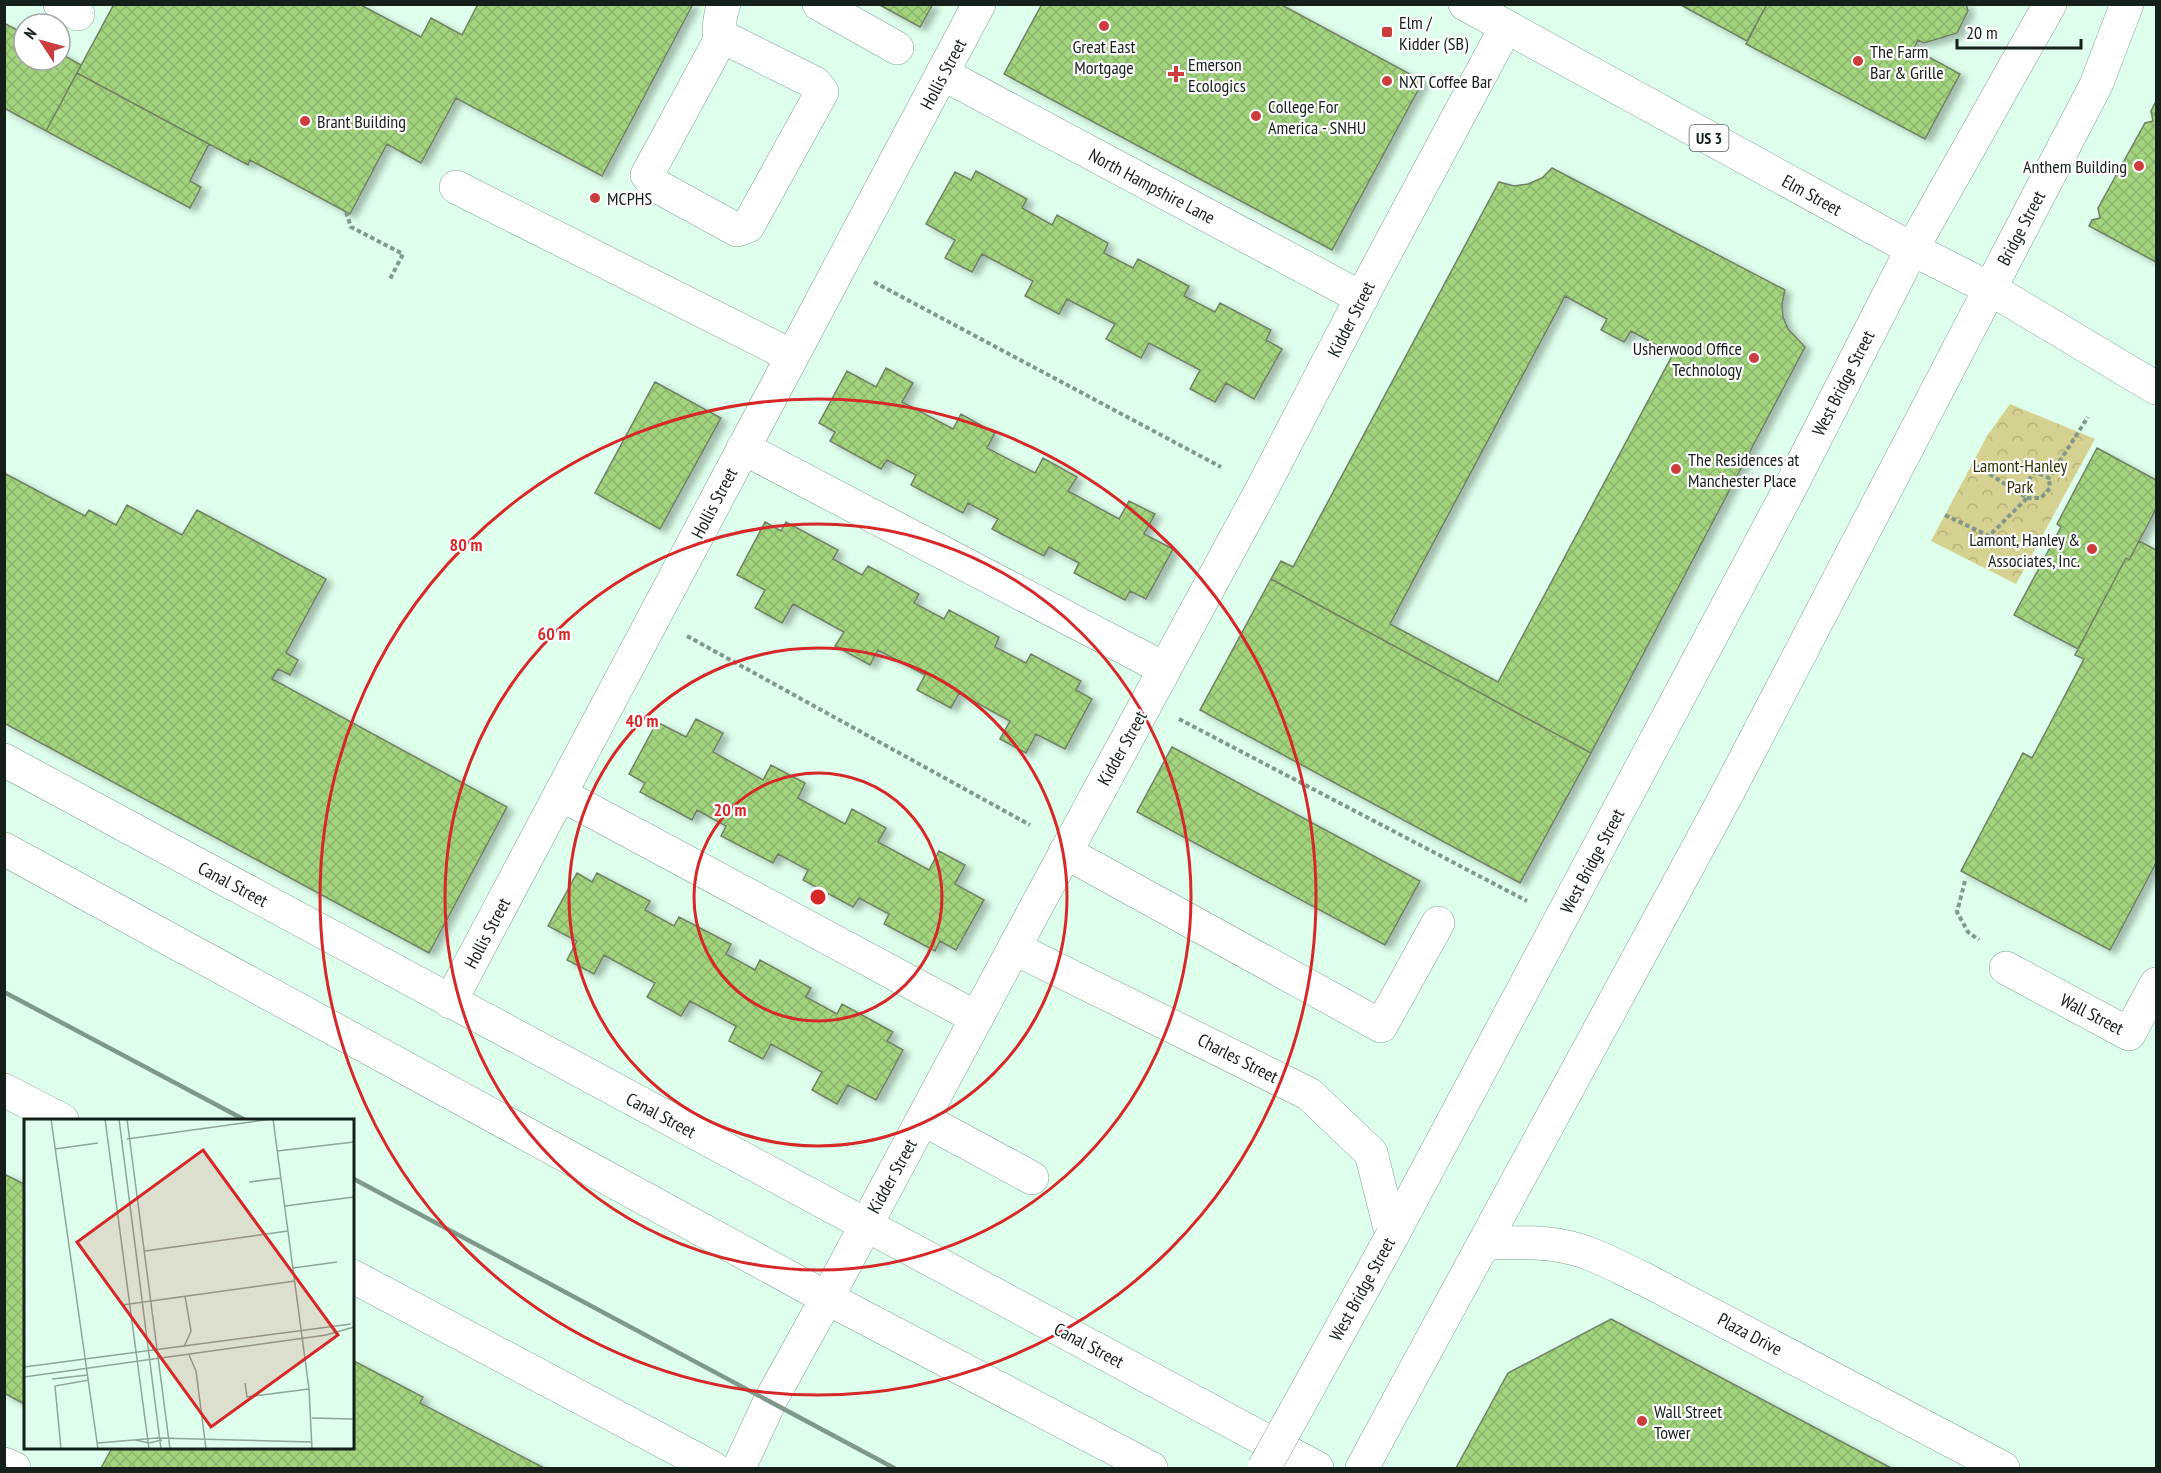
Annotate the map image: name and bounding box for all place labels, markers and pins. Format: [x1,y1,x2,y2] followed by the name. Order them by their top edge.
[1399,11,1469,55] place label: Elm / Kidder (SB)
[1097,19,1111,33] marker: Great East Mortgage
[1380,25,1394,39] marker: Elm / Kidder (SB)
[1072,35,1136,79] place label: Great East Mortgage
[1870,40,1944,84] place label: The Farm Bar & Grille
[1188,53,1246,97] place label: Emerson Ecologics
[1851,54,1865,68] marker: The Farm Bar & Grille
[1169,67,1183,81] marker: Emerson Ecologics
[1399,70,1492,93] place label: NXT Coffee Bar
[1380,74,1394,88] marker: NXT Coffee Bar
[1268,95,1366,139] place label: College For America - SNHU
[1249,109,1263,123] marker: College For America - SNHU
[317,110,406,133] place label: Brant Building
[298,114,312,128] marker: Brant Building
[2023,155,2127,178] place label: Anthem Building
[2132,159,2146,173] marker: Anthem Building
[607,187,652,210] place label: MCPHS
[588,191,602,205] marker: MCPHS
[1633,337,1742,381] place label: Usherwood Office Technology
[1747,351,1761,365] marker: Usherwood Office Technology
[1688,448,1799,492] place label: The Residences at Manchester Place
[1669,462,1683,476] marker: The Residences at Manchester Place
[1969,528,2080,572] place label: Lamont, Hanley & Associates, Inc.
[2085,542,2099,556] marker: Lamont, Hanley & Associates, Inc.
[808,887,828,907] centre of rings
[1654,1400,1722,1444] place label: Wall Street Tower
[1635,1414,1649,1428] marker: Wall Street Tower

